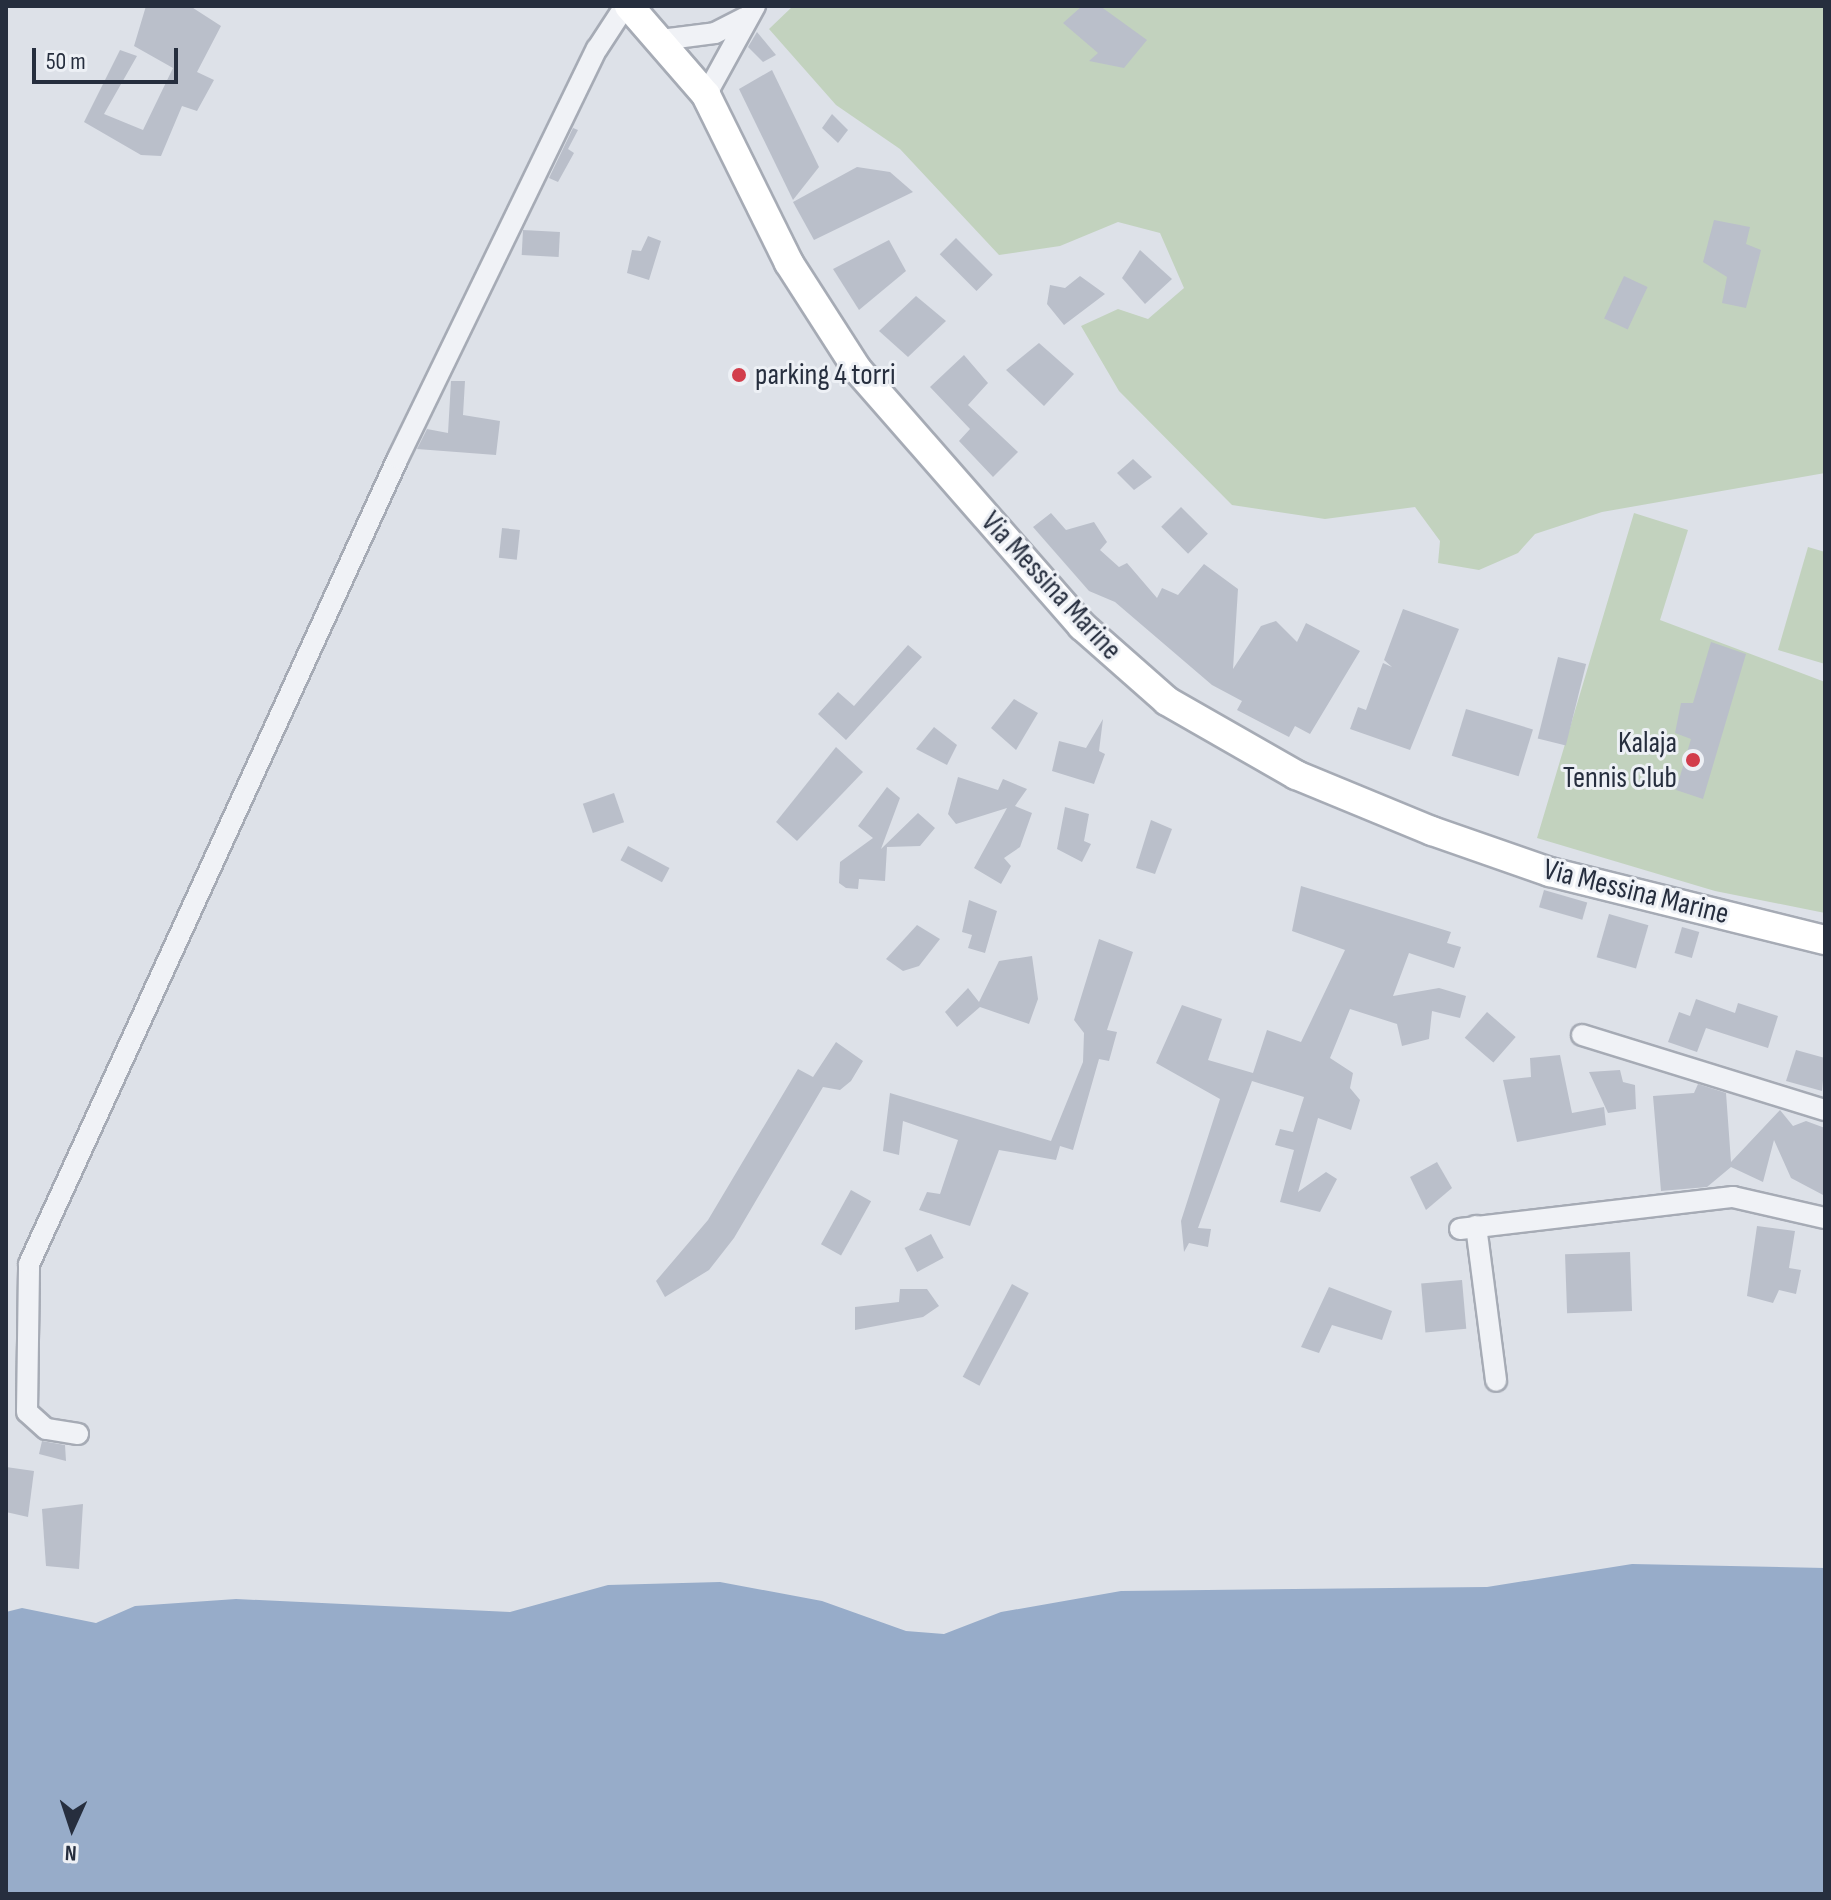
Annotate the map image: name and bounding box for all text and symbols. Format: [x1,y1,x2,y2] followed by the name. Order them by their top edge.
[36,32,182,82] scale bar
[46,47,86,76] text: 50 m
[755,357,896,393] place label: parking 4 torri
[730,366,748,384] marker: parking 4 torri
[973,504,1129,668] street label: Via Messina Marine
[1563,725,1677,796] place label: Kalaja Tennis Club
[1684,751,1702,769] marker: Kalaja Tennis Club
[1540,852,1732,932] street label: Via Messina Marine
[32,1788,112,1868] north arrow
[64,1839,77,1866] text: N

